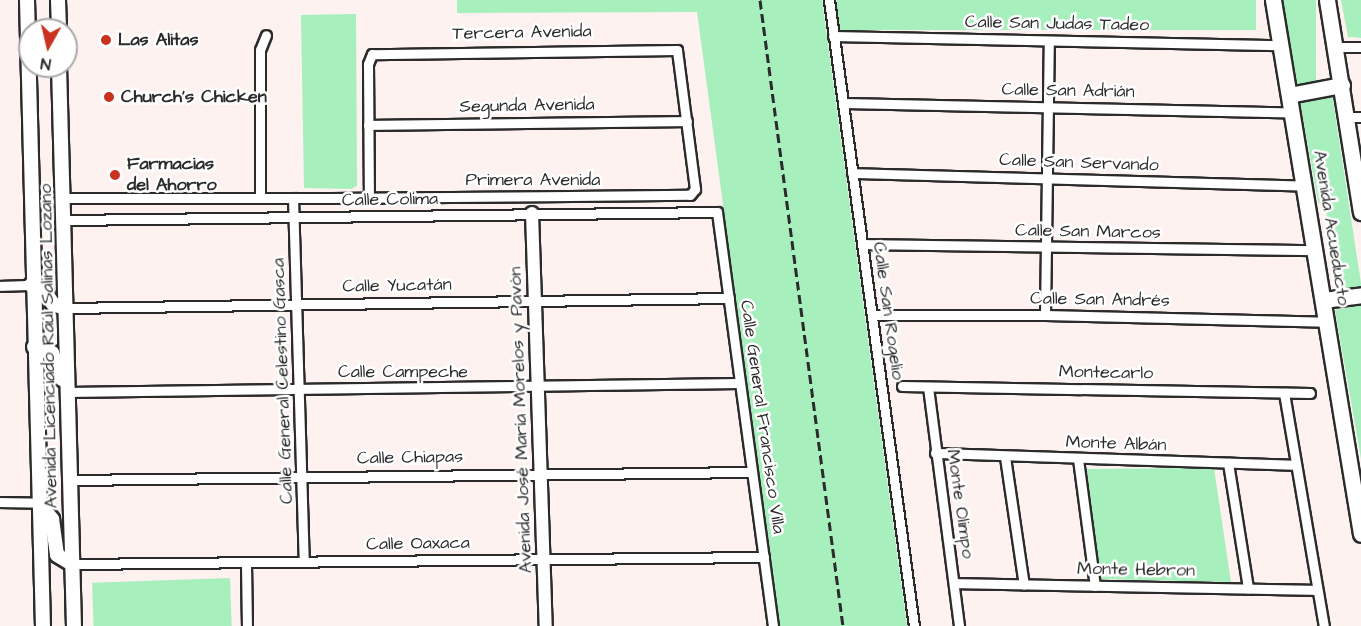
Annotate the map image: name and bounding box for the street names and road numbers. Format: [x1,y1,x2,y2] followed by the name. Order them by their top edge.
[965,12,1149,36] street label: Calle San Judas Tadeo
[452,21,592,45] street label: Tercera Avenida
[1001,79,1135,103] street label: Calle San Adrián
[459,94,595,118] street label: Segunda Avenida
[999,149,1159,177] street label: Calle San Servando
[1308,149,1354,307] street label: Avenida Acueducto
[466,169,600,191] street label: Primera Avenida
[35,183,63,509] street label: Avenida Licenciado Raúl Salinas Lozano
[342,188,438,212] street label: Calle Colima
[1015,220,1161,244] street label: Calle San Marcos
[868,241,908,381] street label: Calle San Rogelio
[268,258,298,504] street label: Calle General Celestino Gasca
[505,266,537,574] street label: Avenida José María Morelos y Pavón
[342,274,452,298] street label: Calle Yucatán
[1030,288,1170,312] street label: Calle San Andrés
[735,299,789,535] street label: Calle General Francisco Villa
[338,361,468,383] street label: Calle Campeche
[1059,361,1153,385] street label: Montecarlo
[1065,431,1167,457] street label: Monte Albán
[357,446,463,470] street label: Calle Chiapas
[942,448,978,560] street label: Monte Olimpo
[366,532,470,556] street label: Calle Oaxaca
[1077,558,1195,582] street label: Monte Hebron

